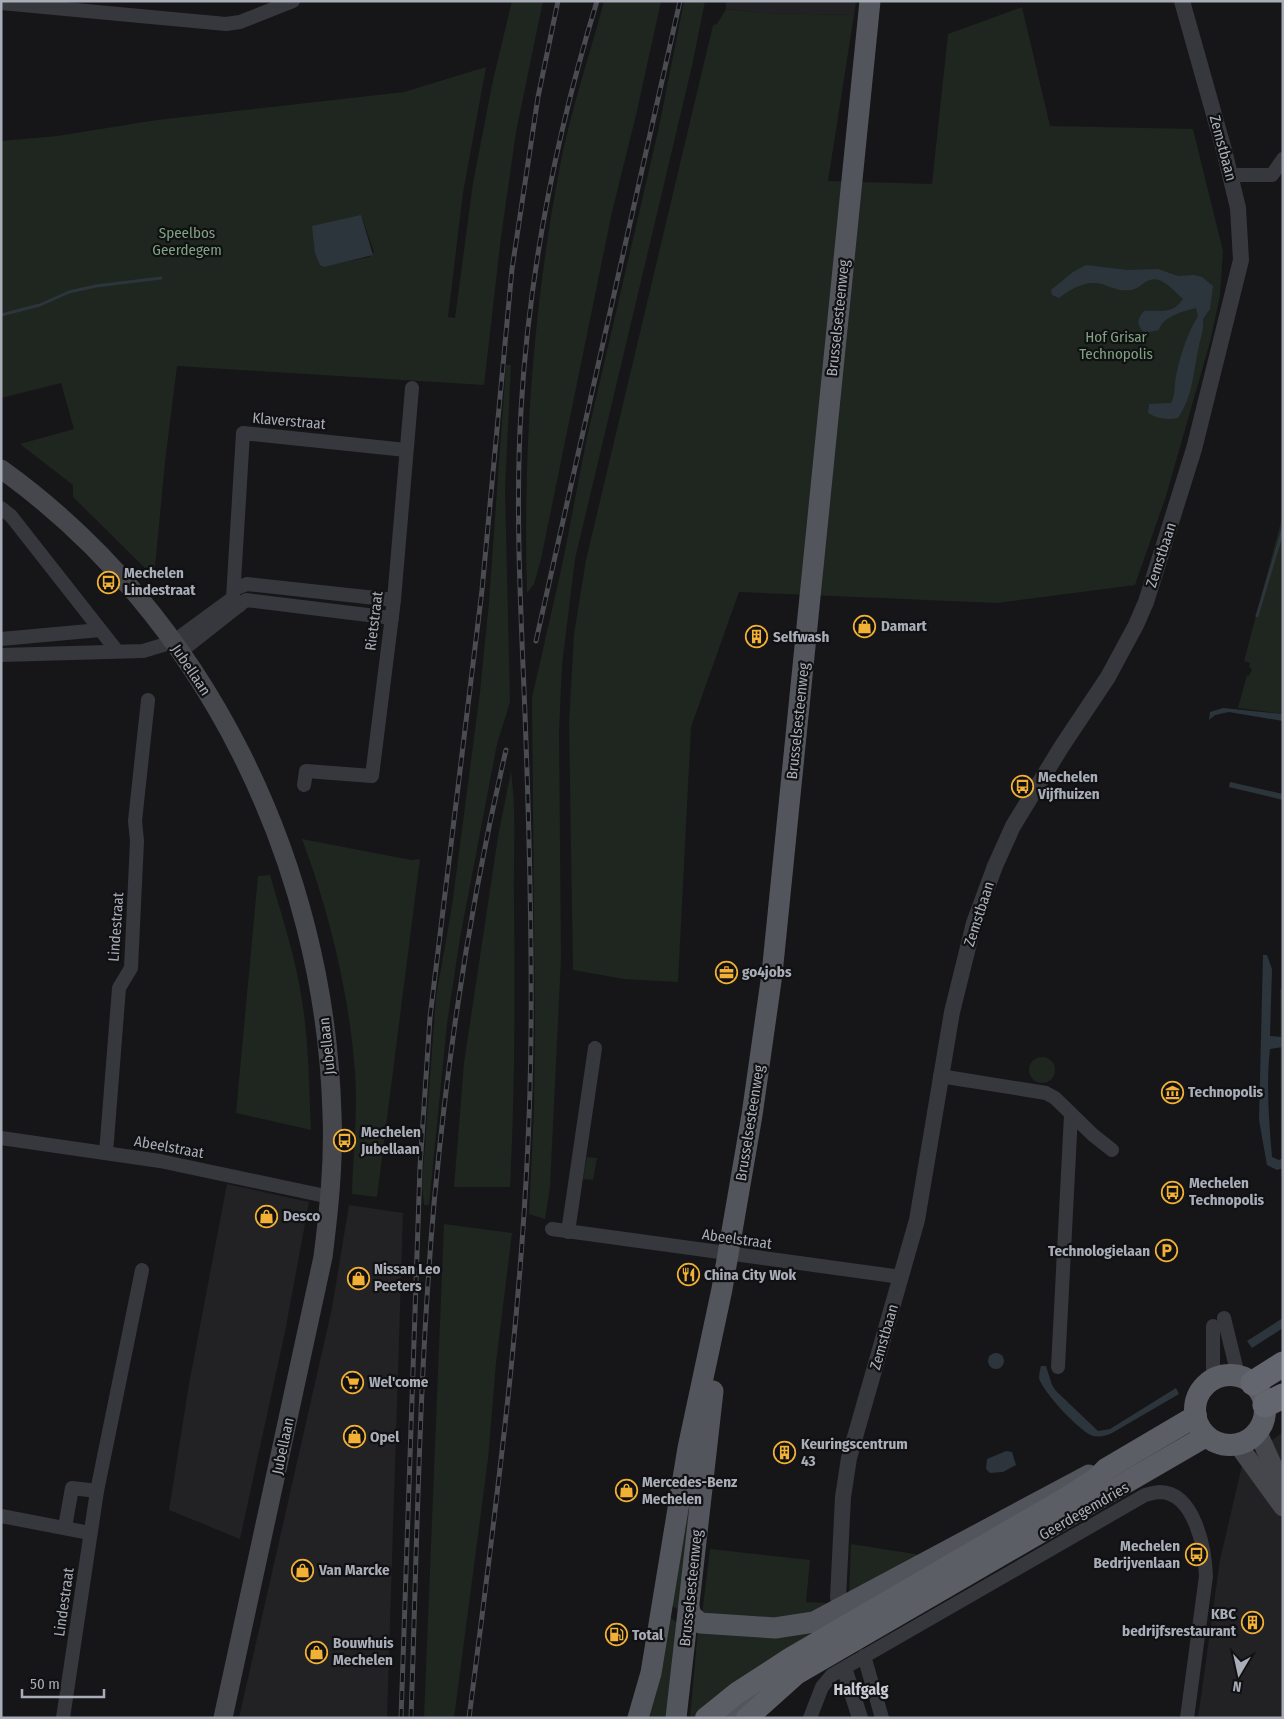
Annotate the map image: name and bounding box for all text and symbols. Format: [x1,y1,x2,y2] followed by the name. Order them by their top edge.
[1206,113,1240,183] street label: Zemstbaan
[152,224,222,259] park label: Speelbos Geerdegem
[823,259,853,377] street label: Brusselsesteenweg
[1079,328,1153,363] park label: Hof Grisar Technopolis
[252,409,327,433] street label: Klaverstraat
[1142,520,1180,590] street label: Zemstbaan
[124,564,196,599] place label: Mechelen Lindestraat
[96,570,120,594] bus stop icon: Mechelen Lindestraat
[361,590,387,652] street label: Rietstraat
[853,614,877,638] shop icon: Damart
[881,617,928,635] place label: Damart
[745,625,769,649] building icon: Selfwash
[773,628,829,646] place label: Selfwash
[167,641,215,699] street label: Jubellaan
[783,662,813,780] street label: Brusselsesteenweg
[1037,768,1100,803] place label: Mechelen Vijfhuizen
[1010,774,1034,798] bus stop icon: Mechelen Vijfhuizen
[960,879,998,949] street label: Zemstbaan
[105,892,127,962] street label: Lindestraat
[714,960,738,984] office icon: go4jobs
[742,963,792,981] place label: go4jobs
[315,1016,339,1076] street label: Jubellaan
[732,1064,768,1182] street label: Brusselsesteenweg
[1160,1080,1184,1104] museum icon: Technopolis
[1188,1083,1264,1101] place label: Technopolis
[360,1123,421,1158] place label: Mechelen Jubellaan
[333,1129,357,1153] bus stop icon: Mechelen Jubellaan
[133,1132,205,1162] street label: Abeelstraat
[1189,1174,1265,1209] place label: Mechelen Technopolis
[1161,1180,1185,1204] bus stop icon: Mechelen Technopolis
[255,1204,279,1228] shop icon: Desco
[283,1207,320,1225] place label: Desco
[701,1225,773,1253] street label: Abeelstraat
[1154,1239,1178,1263] parking icon: Technologielaan
[1048,1242,1150,1260] place label: Technologielaan
[374,1260,441,1295] place label: Nissan Leo Peeters
[676,1263,700,1287] restaurant icon: China City Wok
[346,1266,370,1290] shop icon: Nissan Leo Peeters
[704,1266,797,1284] place label: China City Wok
[866,1302,902,1372] street label: Zemstbaan
[341,1370,365,1394] supermarket icon: Wel'come
[369,1373,429,1391] place label: Wel'come
[268,1416,298,1476] street label: Jubellaan
[342,1425,366,1449] shop icon: Opel
[370,1428,400,1446] place label: Opel
[801,1435,908,1470] place label: Keuringscentrum 43
[773,1441,797,1465] building icon: Keuringscentrum 43
[642,1473,738,1508] place label: Mercedes-Benz Mechelen
[1036,1478,1132,1544] street label: Geerdegemdries
[614,1479,638,1503] shop icon: Mercedes-Benz Mechelen
[676,1529,706,1647] street label: Brusselsesteenweg
[1093,1537,1180,1572] place label: Mechelen Bedrijvenlaan
[1184,1543,1208,1567] bus stop icon: Mechelen Bedrijvenlaan
[291,1558,315,1582] shop icon: Van Marcke
[318,1561,390,1579] place label: Van Marcke
[50,1566,78,1638] street label: Lindestraat
[1122,1605,1237,1640] place label: KBC bedrijfsrestaurant
[1240,1611,1264,1635] building icon: KBC bedrijfsrestaurant
[604,1623,628,1647] fuel station icon: Total
[632,1626,664,1644] place label: Total
[333,1634,394,1669] place label: Bouwhuis Mechelen
[305,1640,329,1664] shop icon: Bouwhuis Mechelen
[1214,1649,1264,1699] north arrow
[22,1666,105,1698] scale bar
[30,1675,60,1693] text: 50 m
[1232,1677,1243,1695] text: N
[834,1680,888,1699] district label: Halfgalg

